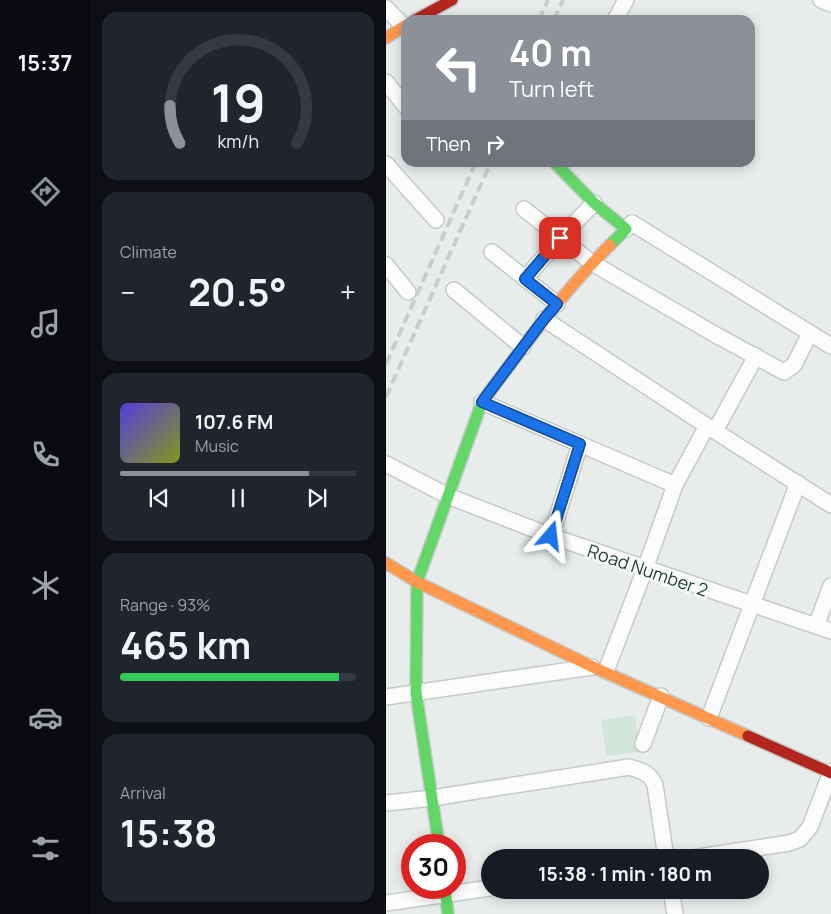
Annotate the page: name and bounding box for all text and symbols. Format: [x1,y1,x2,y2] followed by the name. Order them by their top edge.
[509,29,592,77] text: 40 m
[426,35,491,100] icon: left
[18,48,72,78] text: 15:37
[210,67,266,138] text: 19
[509,74,594,104] text: Turn left
[217,129,259,153] text: km/h
[481,130,509,158] icon: right
[426,131,471,157] text: Then
[28,174,63,209] icon: directions
[539,217,581,259] pin
[546,224,574,252] icon: arrive
[120,241,177,263] text: Climate
[188,265,287,317] text: 20.5°
[120,273,135,311] text: −
[340,273,356,311] text: +
[28,306,63,341] icon: music
[195,409,273,435] text: 107.6 FM
[195,435,239,457] text: Music
[28,437,63,472] icon: phone
[145,484,173,512] icon: previous
[224,484,252,512] icon: pause
[303,484,331,512] icon: next
[524,509,576,561] position arrow
[584,538,712,602] street label: Road Number 2
[28,568,63,603] icon: climate
[120,594,211,616] text: Range · 93%
[120,618,251,670] text: 465 km
[28,700,63,735] icon: car
[120,782,166,804] text: Arrival
[120,806,217,858] text: 15:38
[28,831,63,866] icon: filters
[401,834,466,899] speed limit sign: 30
[538,861,712,887] text: 15:38 · 1 min · 180 m

